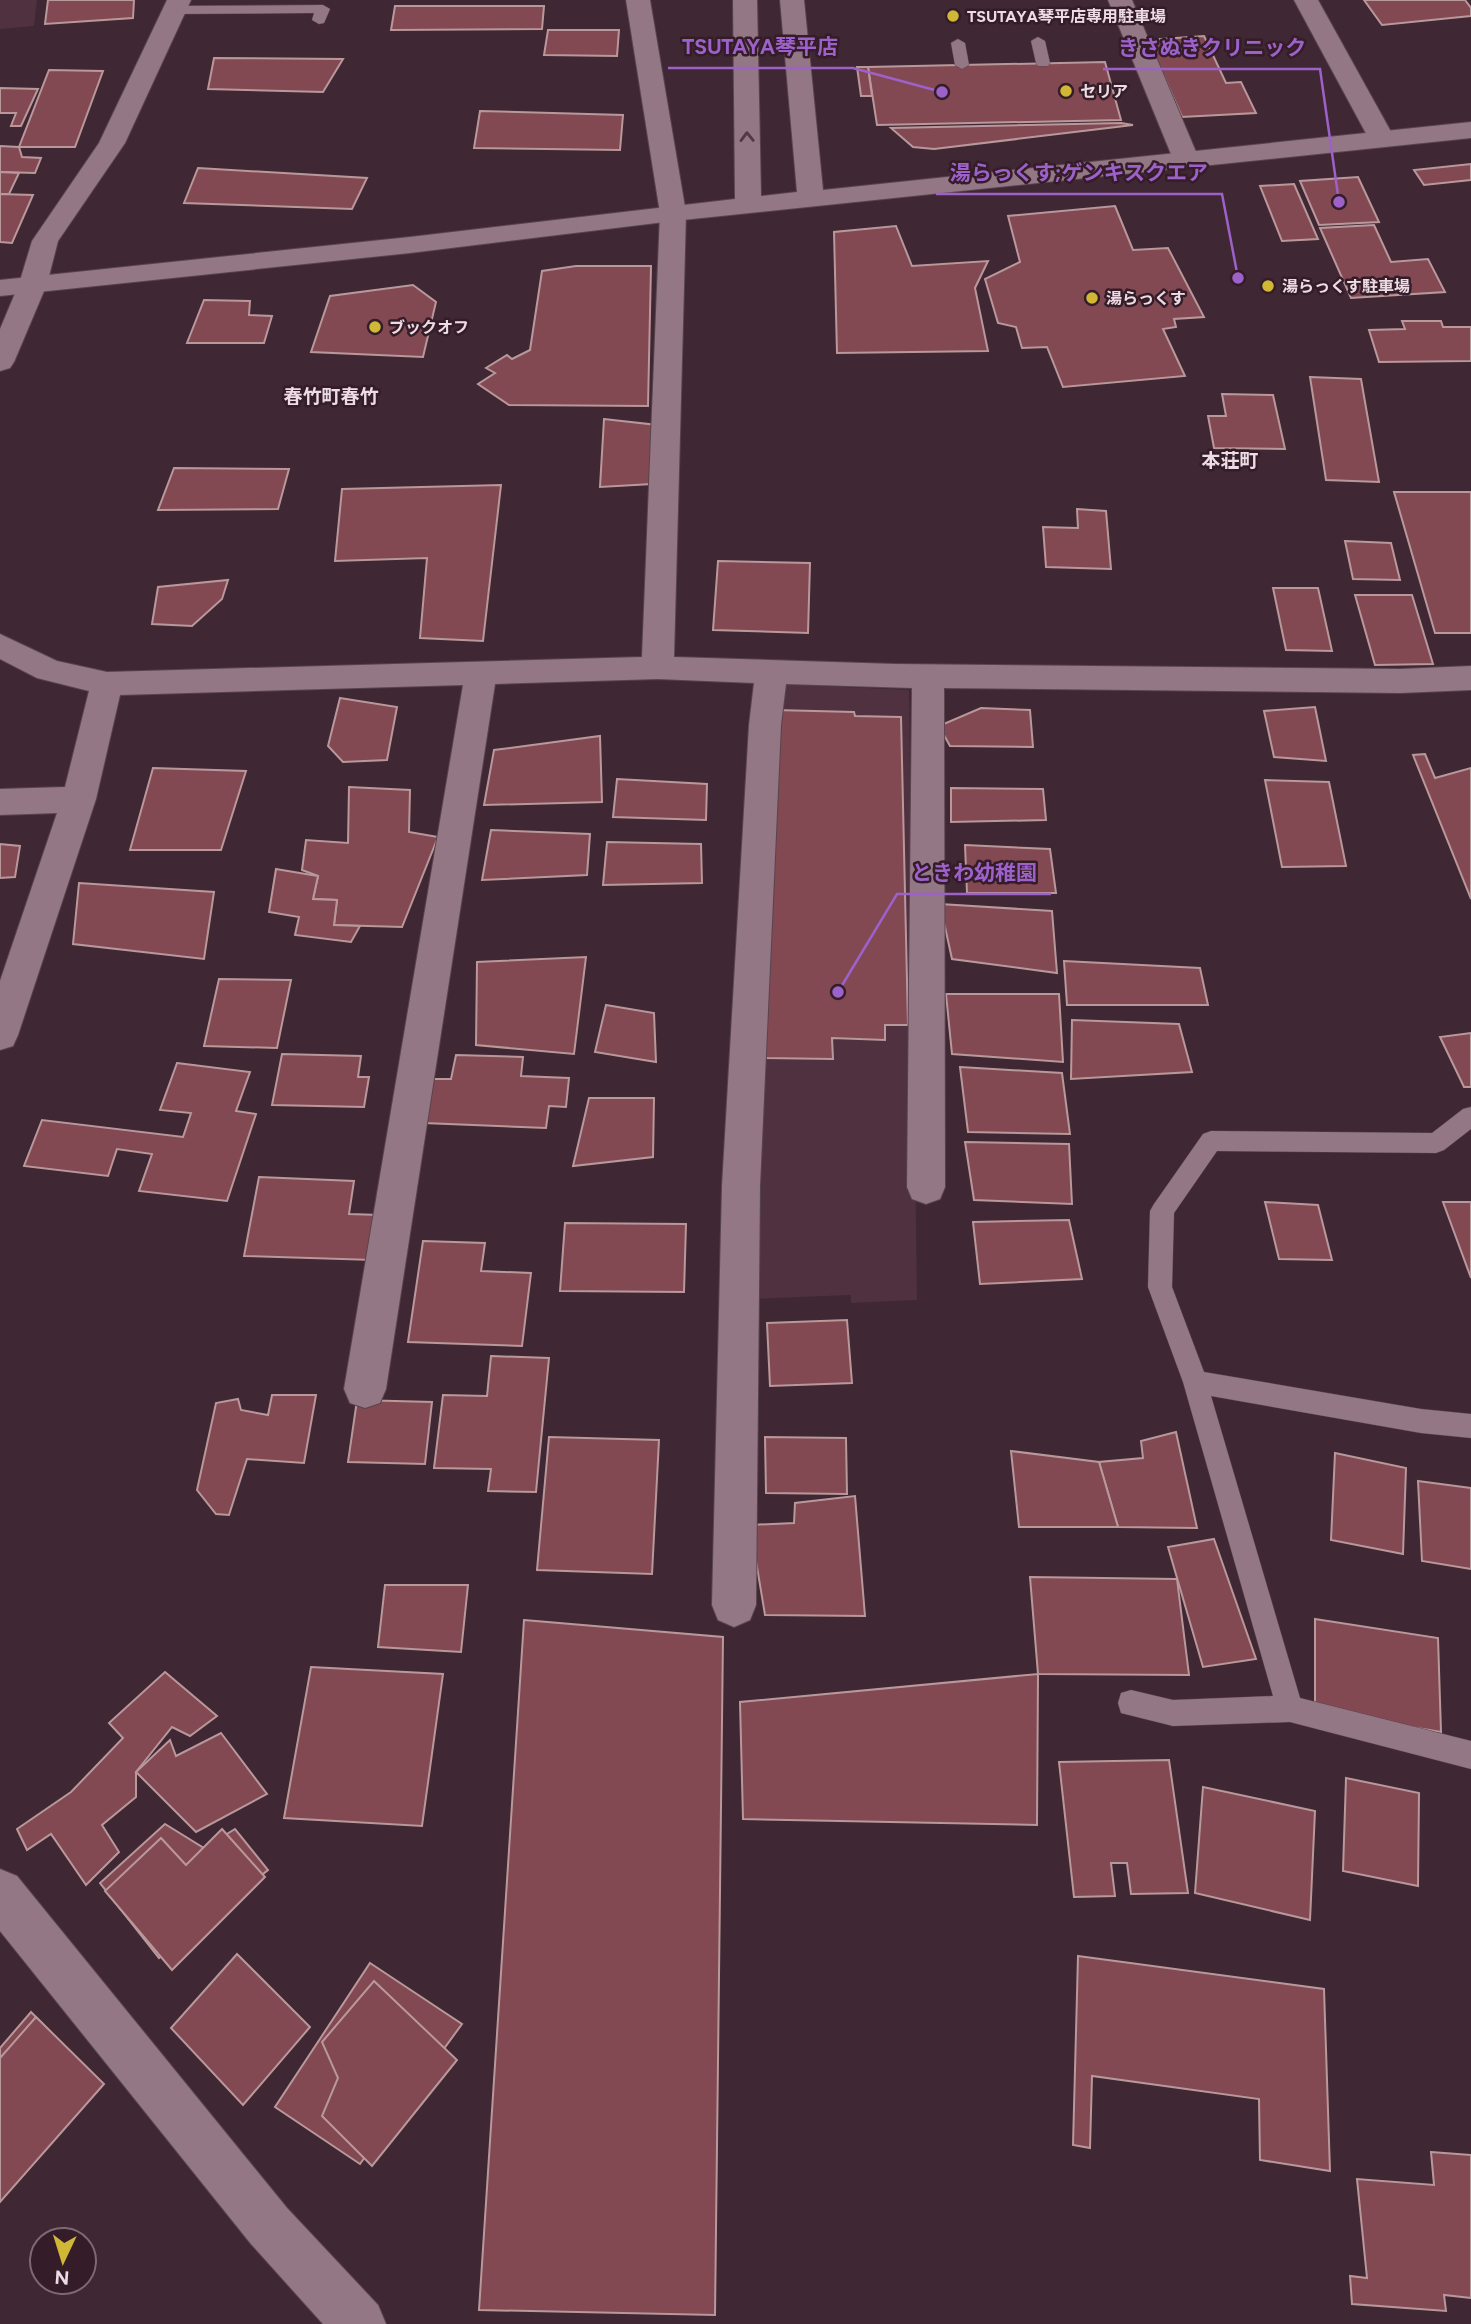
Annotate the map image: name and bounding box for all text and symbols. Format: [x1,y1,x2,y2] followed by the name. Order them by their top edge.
[967,7,1166,26] place label: TSUTAYA琴平店専用駐車場
[945,8,961,24] marker: TSUTAYA琴平店専用駐車場
[668,26,853,68] callout: TSUTAYA琴平店
[1103,27,1320,69] callout: きさぬきクリニック
[682,34,838,59] text: TSUTAYA琴平店
[1118,35,1306,60] text: きさぬきクリニック
[1080,82,1128,101] place label: セリア
[1058,83,1074,99] marker: セリア
[739,132,755,142] one-way arrow
[936,152,1222,194] callout: 湯らっくす;ゲンキスクエア
[950,160,1208,185] text: 湯らっくす;ゲンキスクエア
[1282,277,1410,296] place label: 湯らっくす駐車場
[1260,278,1276,294] marker: 湯らっくす駐車場
[1106,289,1186,308] place label: 湯らっくす
[1084,290,1100,306] marker: 湯らっくす
[389,318,469,337] place label: ブックオフ
[367,319,383,335] marker: ブックオフ
[283,385,379,408] district label: 春竹町春竹
[1201,449,1259,472] district label: 本荘町
[897,852,1051,894] callout: ときわ幼稚園
[911,860,1037,885] text: ときわ幼稚園
[28,2226,98,2296] north arrow
[54,2265,70,2289] text: N

